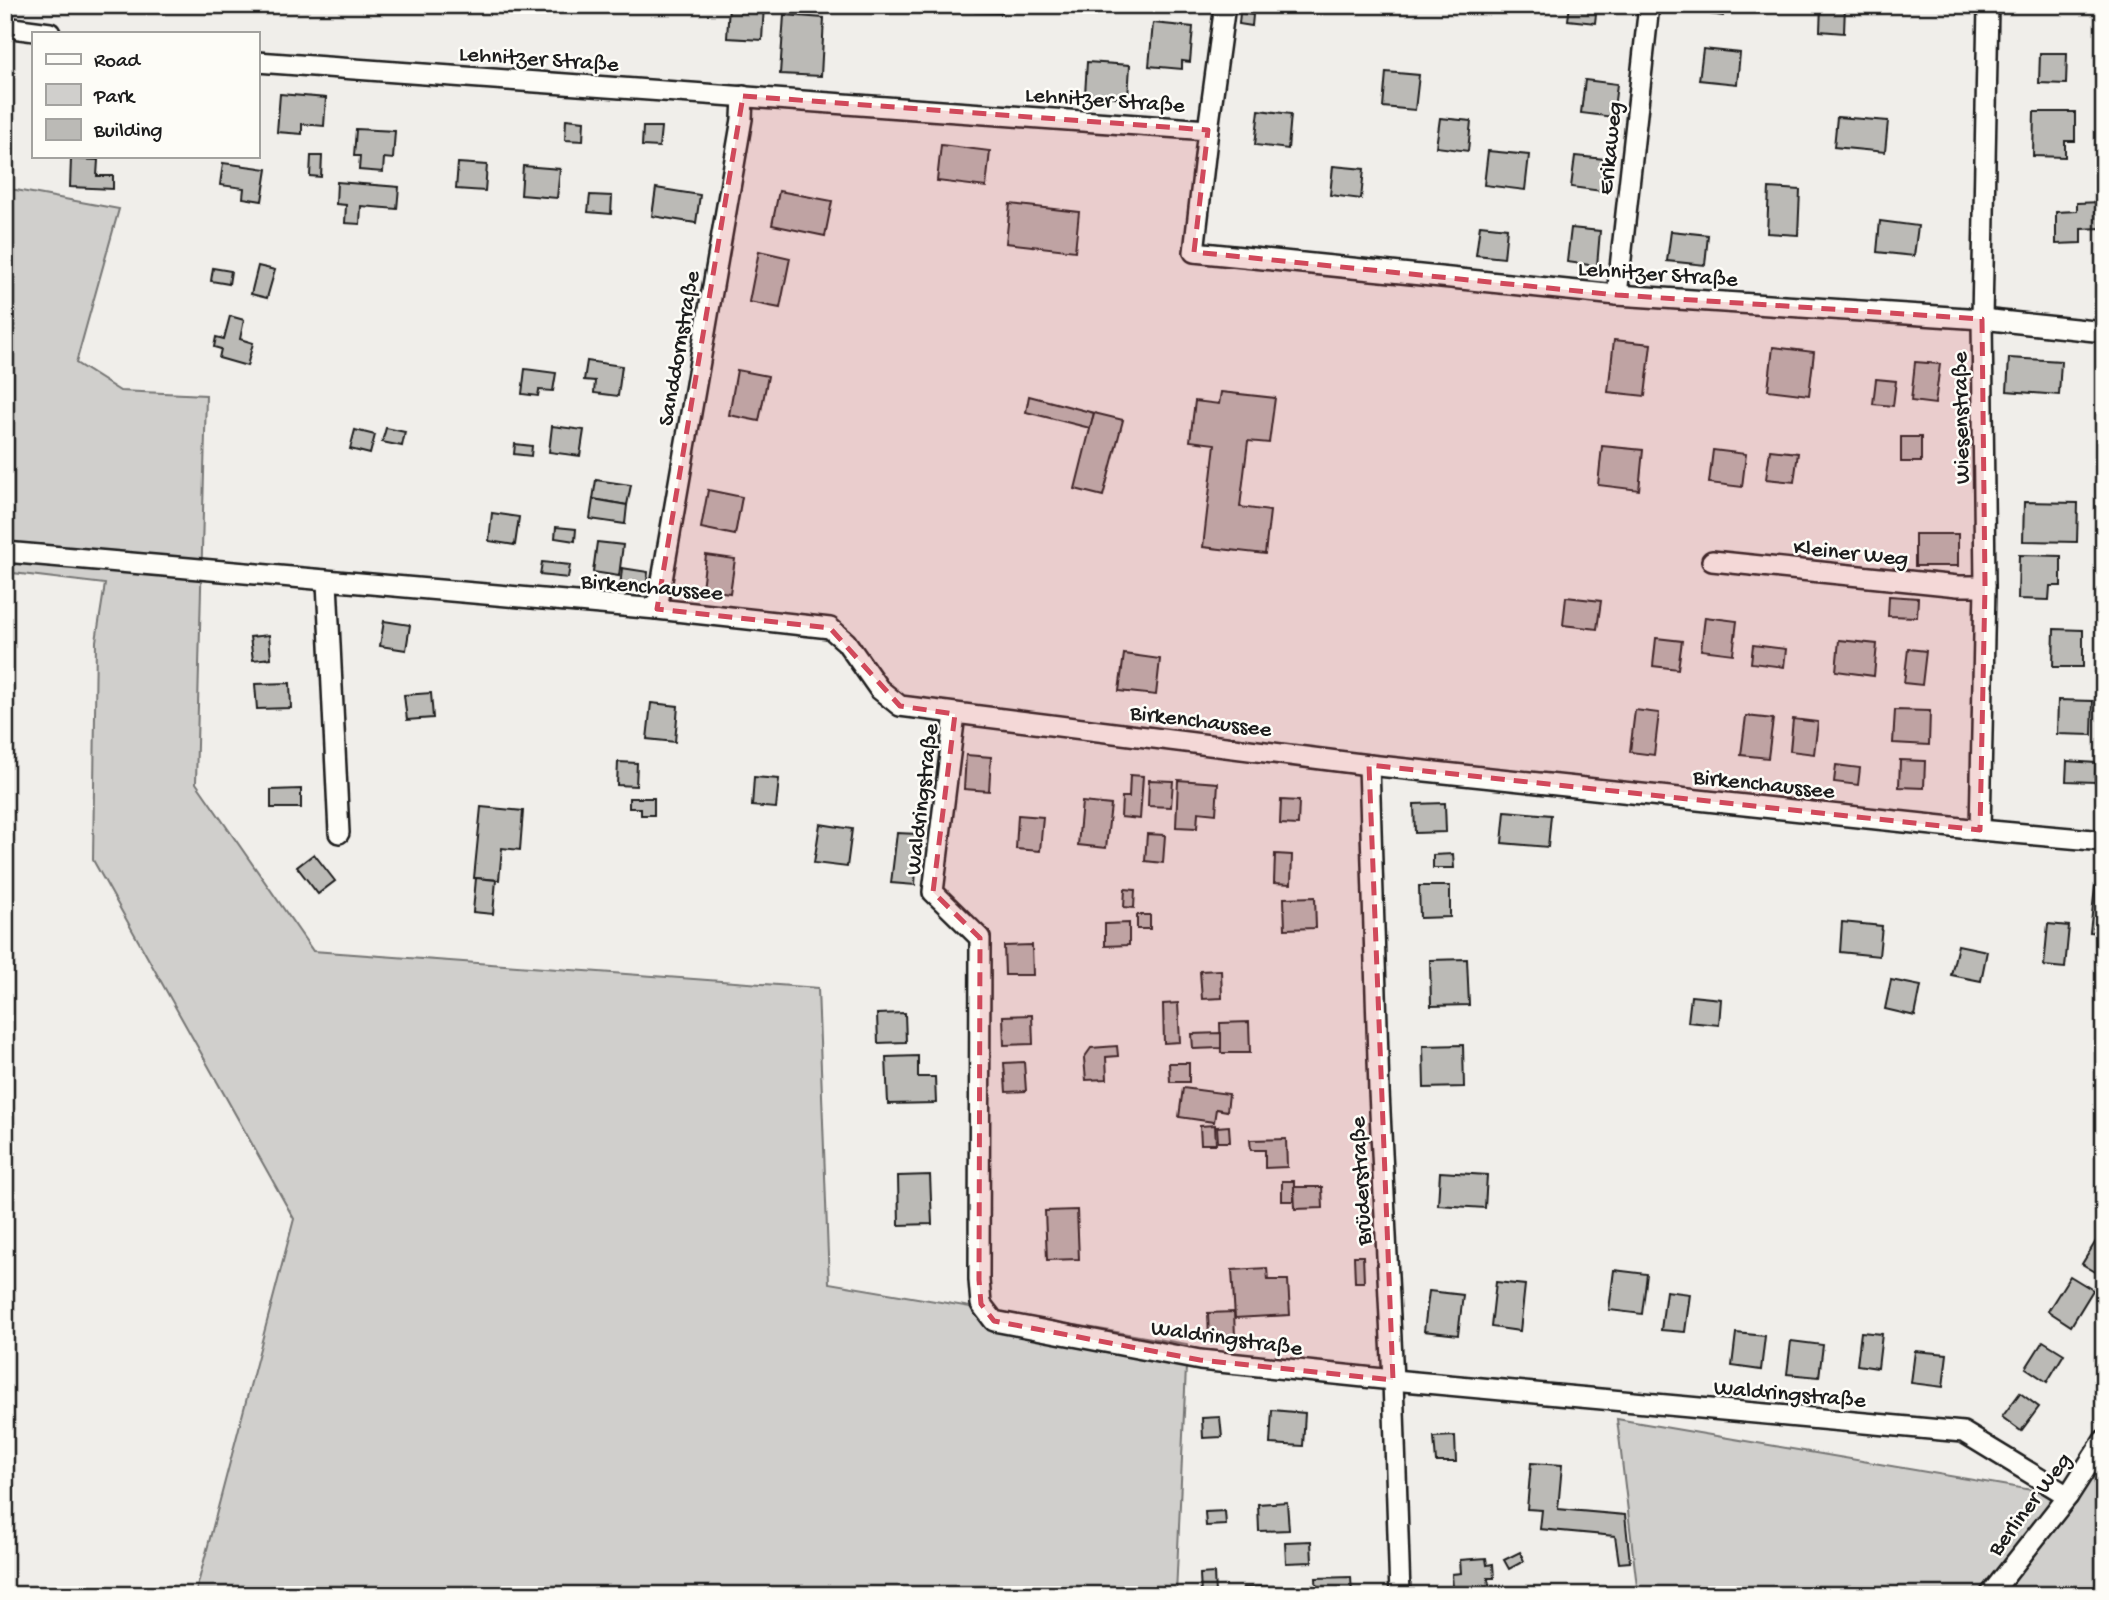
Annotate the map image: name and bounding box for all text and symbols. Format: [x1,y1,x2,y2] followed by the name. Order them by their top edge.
[32,32,259,158] legend
[458,41,621,80] street label: Lehnitzer Straße
[94,50,142,75] text: Road
[1024,82,1187,121] street label: Lehnitzer Straße
[93,86,137,111] text: Park
[1593,101,1630,196] street label: Erikaweg
[93,120,163,145] text: Building
[1577,256,1740,295] street label: Lehnitzer Straße
[654,268,708,428] street label: Sanddornstraße
[1948,350,1977,484] street label: Wiesenstraße
[1792,535,1909,574] street label: Kleiner Weg
[579,569,725,608] street label: Birkenchaussee
[1127,700,1274,745] street label: Birkenchaussee
[901,721,946,877] street label: Waldringstraße
[1690,765,1837,806] street label: Birkenchaussee
[1346,1115,1379,1247] street label: Brüderstraße
[1149,1315,1305,1364] street label: Waldringstraße
[1712,1375,1868,1416] street label: Waldringstraße
[1982,1448,2079,1563] street label: Berliner Weg

